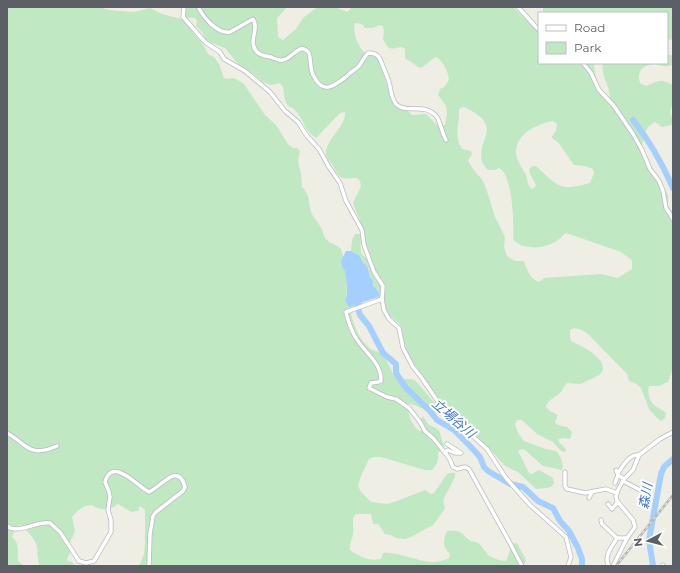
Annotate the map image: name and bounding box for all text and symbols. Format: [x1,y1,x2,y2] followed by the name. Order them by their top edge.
[538,12,668,64] legend
[574,20,605,35] text: Road
[574,40,602,55] text: Park
[429,395,480,442] water label: 立場谷川
[635,480,655,510] water label: 森川
[628,521,668,561] north arrow
[631,537,646,547] text: N

